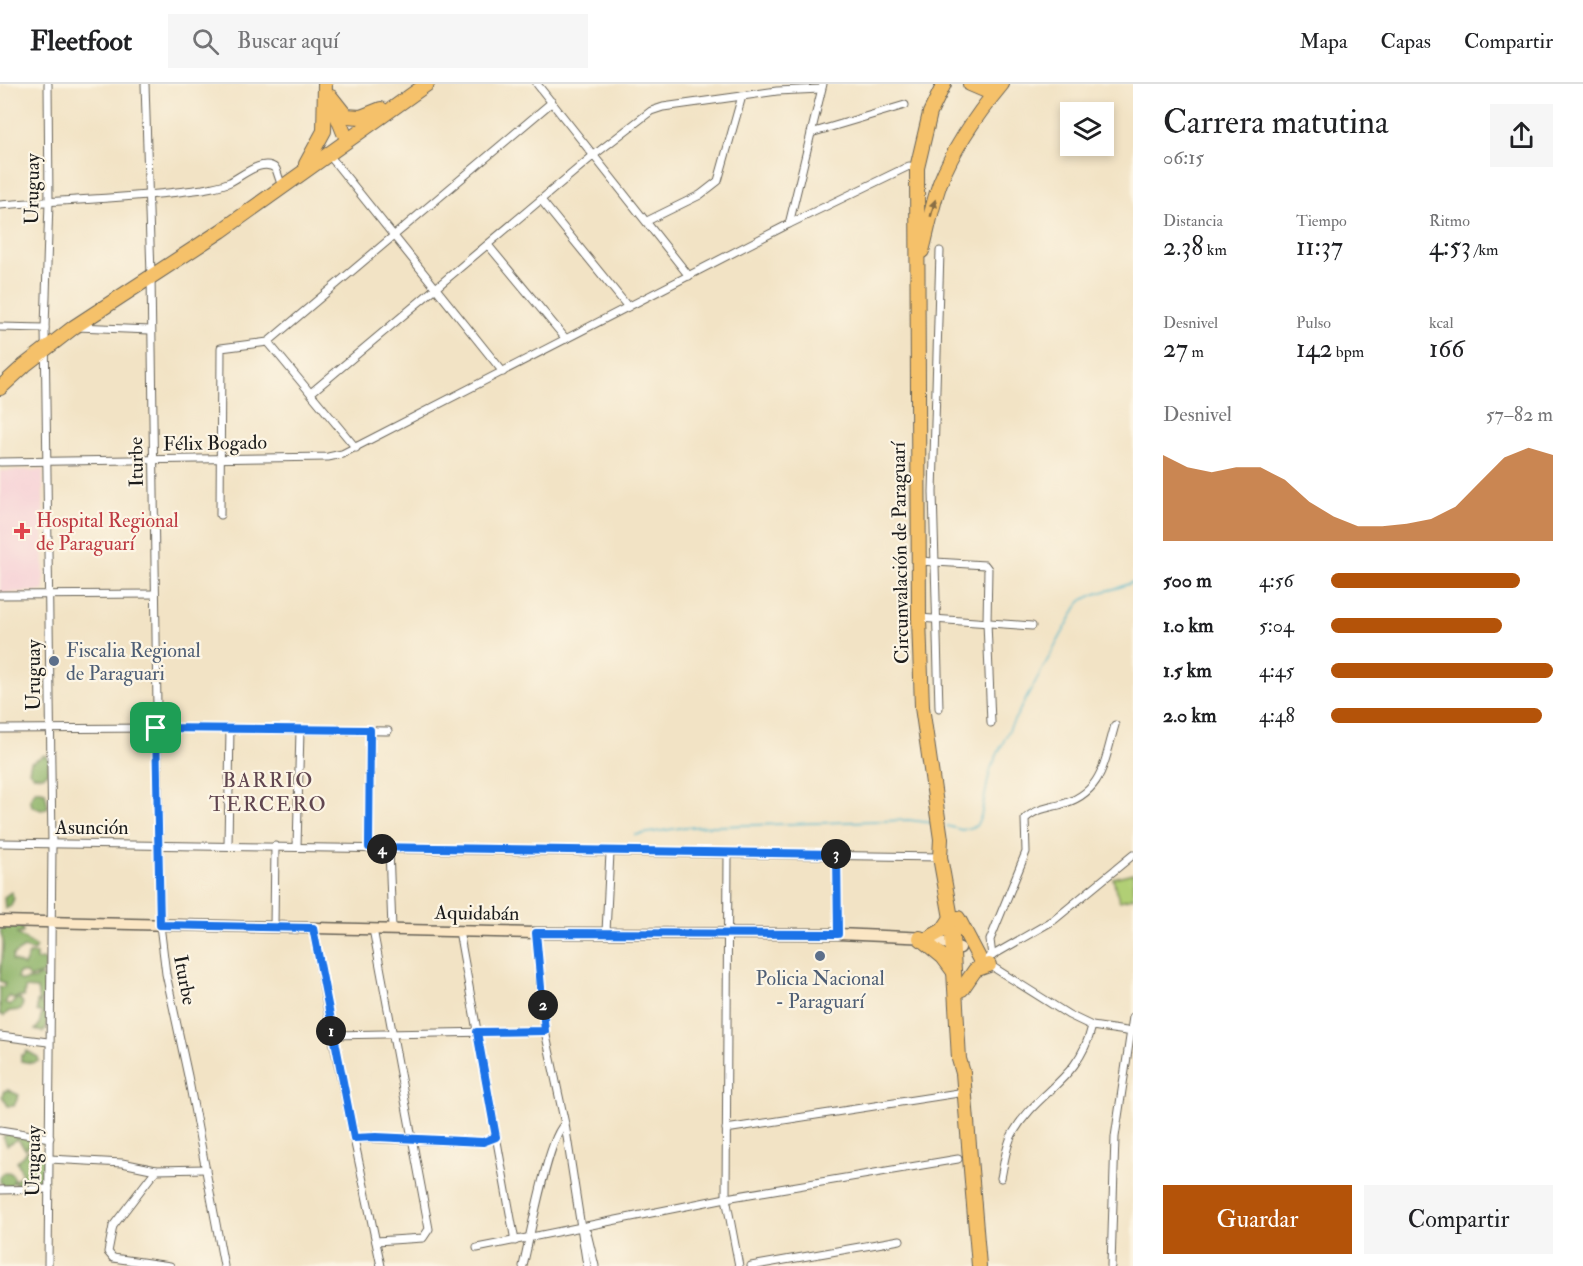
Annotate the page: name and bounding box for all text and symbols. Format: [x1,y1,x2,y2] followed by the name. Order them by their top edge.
[168,14,588,68] search box
[30,24,132,59] text: Fleetfoot
[189,25,222,58] icon: search
[237,27,339,55] text: Buscar aquí
[1300,28,1348,55] text: Mapa
[1381,28,1431,55] text: Capas
[1464,28,1553,55] text: Compartir
[1060,102,1114,156] map controls
[1060,102,1114,156] button: layers
[1163,102,1389,143] text: Carrera matutina
[1490,104,1553,167] button: share
[1163,145,1204,170] text: 06:15
[19,152,45,225] street label: Uruguay
[929,199,938,217] one-way arrow
[1163,211,1223,231] text: Distancia
[1296,211,1347,231] text: Tiempo
[1429,211,1470,231] text: Ritmo
[1163,231,1203,263] text: 2.38
[1296,231,1343,263] text: 11:37
[1429,231,1471,263] text: 4:53
[1203,240,1227,260] text: km
[1471,240,1498,260] text: /km
[1163,313,1218,333] text: Desnivel
[1296,313,1331,333] text: Pulso
[1429,313,1454,333] text: kcal
[1163,333,1188,365] text: 27
[1296,333,1332,365] text: 142
[1429,333,1464,365] text: 166
[1188,342,1204,362] text: m
[1332,342,1364,362] text: bpm
[1163,402,1232,427] text: Desnivel
[1486,402,1553,427] text: 57–82 m
[163,430,267,456] street label: Félix Bogado
[123,437,149,487] street label: Iturbe
[886,440,914,664] street label: Circunvalación de Paraguarí
[36,508,179,556] place label: Hospital Regional de Paraguarí
[13,522,31,540] marker: Hospital Regional de Paraguarí
[1163,568,1212,593] text: 500 m
[1259,568,1294,593] text: 4:56
[1163,613,1214,638] text: 1.0 km
[1259,613,1294,638] text: 5:04
[21,638,46,711] street label: Uruguay
[66,638,201,686] place label: Fiscalia Regional de Paraguari
[47,654,61,668] marker: Fiscalia Regional de Paraguari
[1163,658,1212,683] text: 1.5 km
[1259,658,1294,683] text: 4:45
[130,702,181,753] pin
[1163,703,1217,728] text: 2.0 km
[1259,703,1295,728] text: 4:48
[139,711,172,744] icon: arrive
[209,767,327,818] district label: BARRIO TERCERO
[54,815,129,840] street label: Asunción
[367,834,397,864] pin: 4
[378,839,386,859] text: 4
[821,839,851,869] pin: 3
[833,844,839,864] text: 3
[433,900,520,926] street label: Aquidabán
[813,949,827,963] marker: Policia Nacional - Paraguarí
[168,953,202,1007] street label: Iturbe
[755,966,885,1014] place label: Policia Nacional - Paraguarí
[528,990,558,1020] pin: 2
[539,995,547,1015] text: 2
[316,1016,346,1046] pin: 1
[328,1021,334,1041] text: 1
[20,1124,46,1197] street label: Uruguay
[1163,1185,1352,1254] button: Guardar
[1364,1185,1553,1254] button: Compartir

